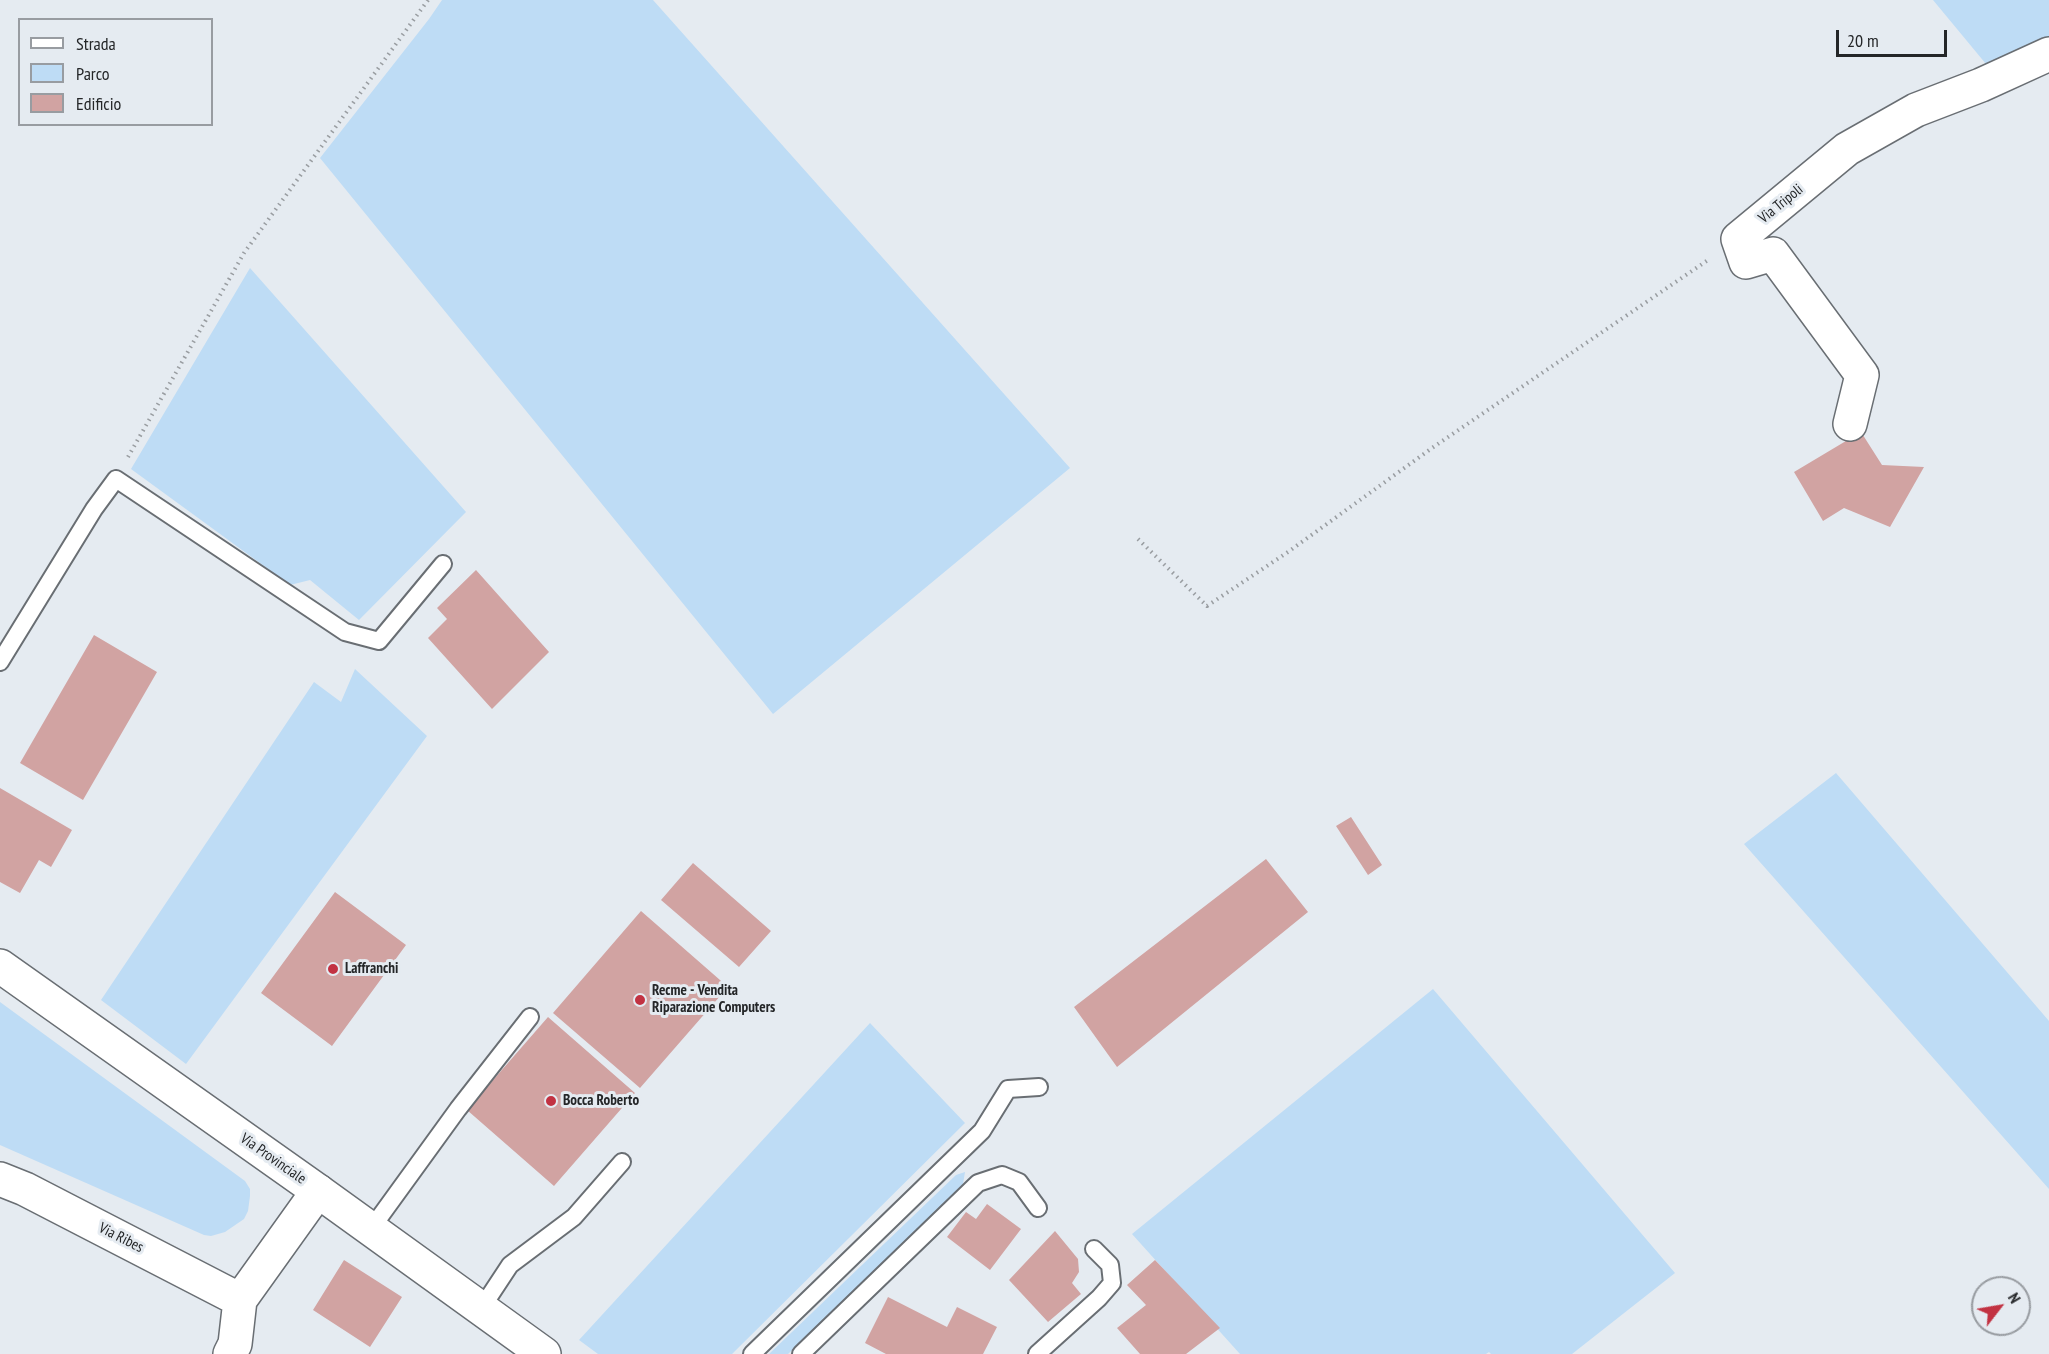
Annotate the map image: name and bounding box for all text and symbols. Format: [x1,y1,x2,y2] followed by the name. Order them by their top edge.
[18,18,213,126] legend
[1839,18,1950,56] scale bar
[1847,29,1879,52] text: 20 m
[76,32,116,55] text: Strada
[76,62,110,85] text: Parco
[76,92,121,115] text: Edificio
[1755,181,1807,227] street label: Via Tripoli
[345,960,398,978] place label: Laffranchi
[326,962,340,976] marker: Laffranchi
[652,982,775,1017] place label: Recme - Vendita Riparazione Computers
[633,993,647,1007] marker: Recme - Vendita Riparazione Computers
[563,1092,639,1110] place label: Bocca Roberto
[544,1094,558,1108] marker: Bocca Roberto
[237,1130,309,1188] street label: Via Provinciale
[96,1219,146,1257] street label: Via Ribes
[1971,1276,2031,1336] north arrow
[2004,1289,2026,1307] text: N

